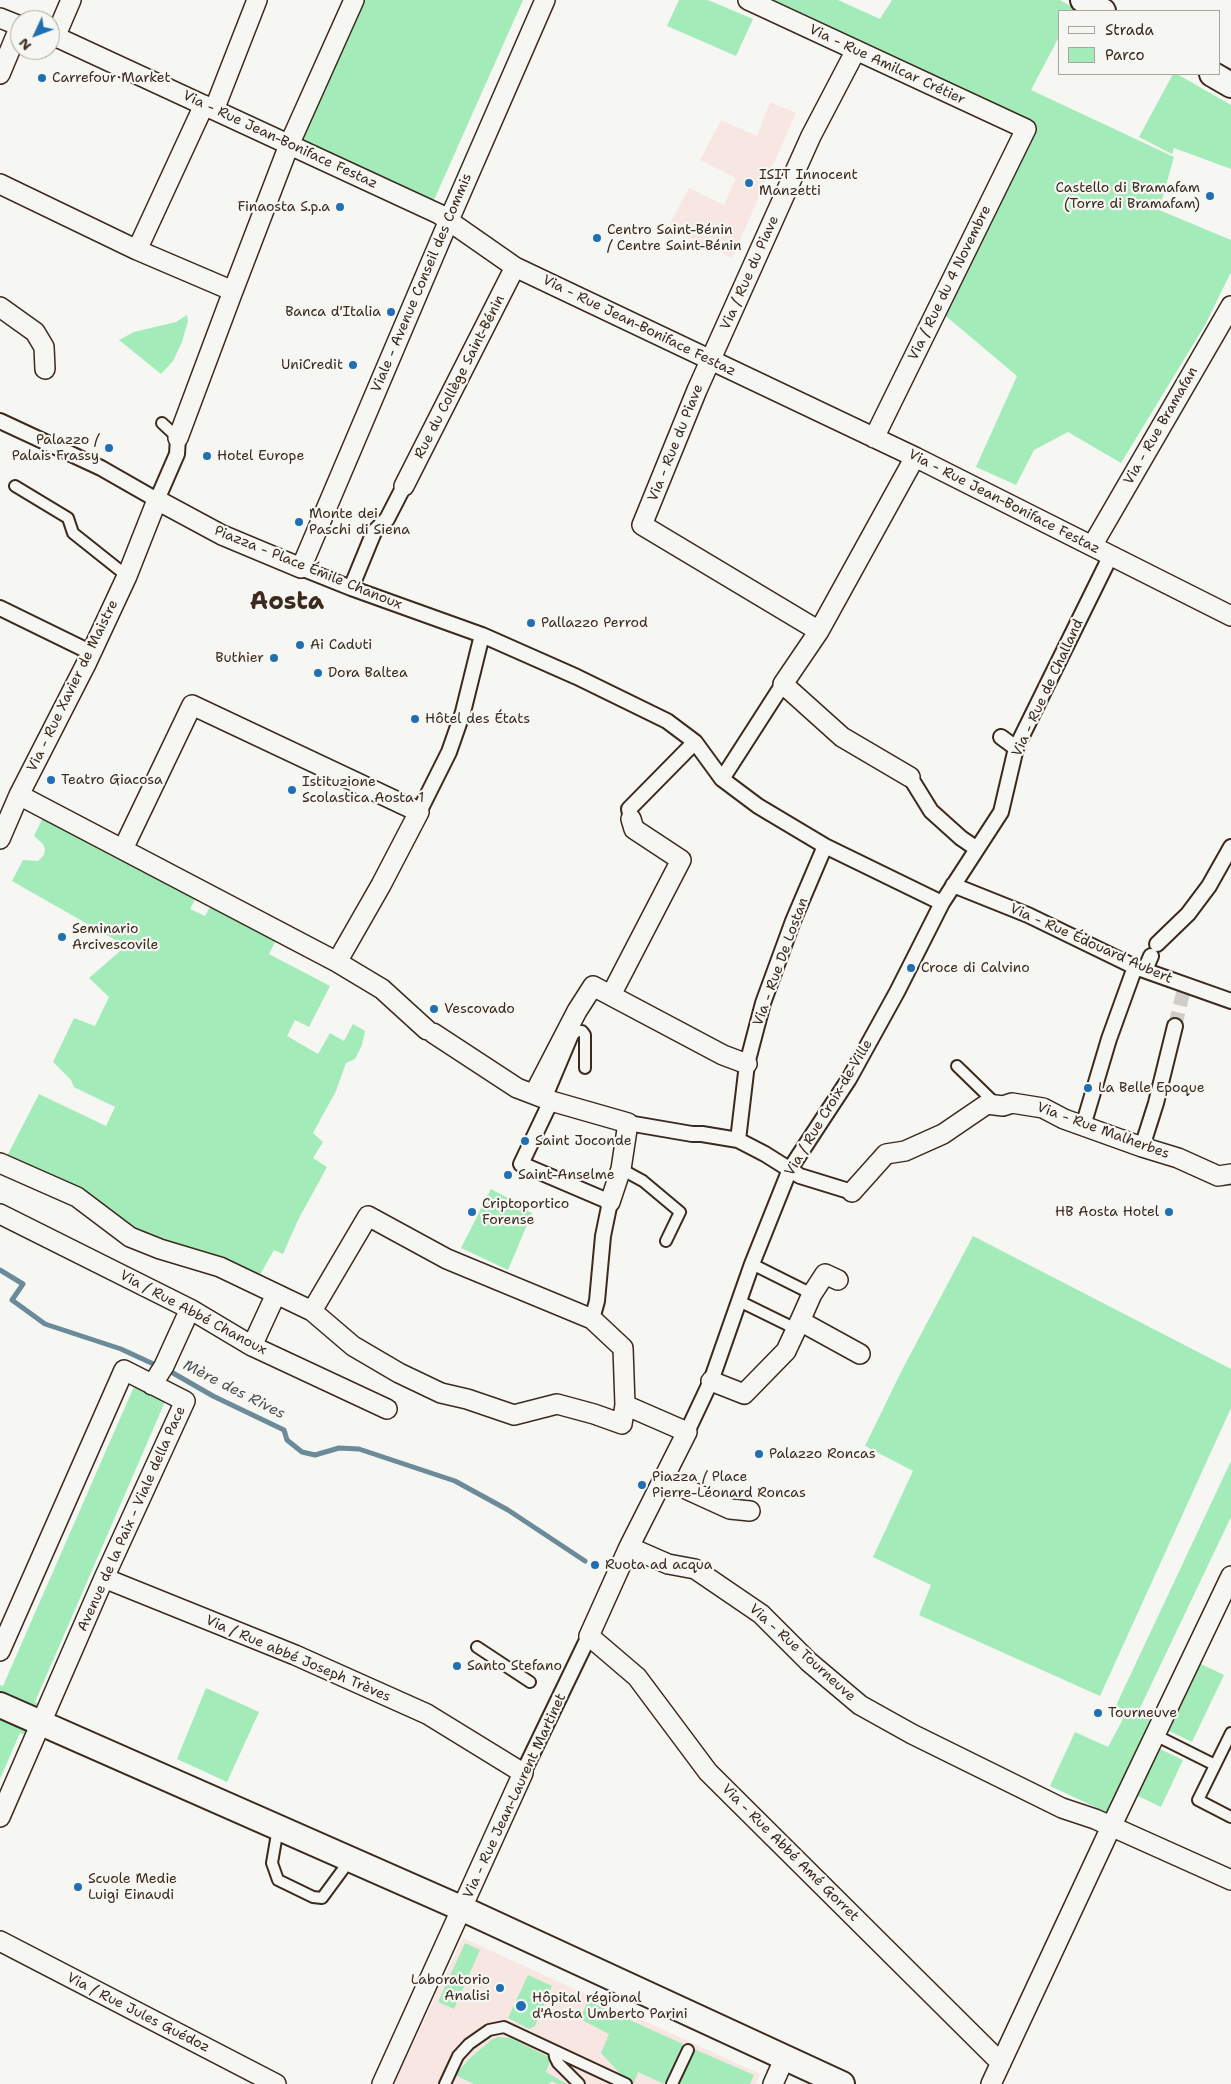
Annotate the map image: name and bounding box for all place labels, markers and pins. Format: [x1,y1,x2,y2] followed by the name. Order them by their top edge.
[52,70,171,86] place label: Carrefour Market
[36,72,48,84] marker: Carrefour Market
[759,167,858,200] place label: ISIT Innocent Manzetti
[743,177,755,189] marker: ISIT Innocent Manzetti
[1055,180,1200,212] place label: Castello di Bramafam (Torre di Bramafam)
[1204,190,1216,202] marker: Castello di Bramafam (Torre di Bramafam)
[237,199,330,215] place label: Finaosta S.p.a
[334,201,346,213] marker: Finaosta S.p.a
[607,222,742,254] place label: Centro Saint-Bénin / Centre Saint-Bénin
[591,232,603,244] marker: Centro Saint-Bénin / Centre Saint-Bénin
[285,304,381,320] place label: Banca d'Italia
[385,306,397,318] marker: Banca d'Italia
[281,357,343,373] place label: UniCredit
[347,359,359,371] marker: UniCredit
[12,432,99,464] place label: Palazzo / Palais Frassy
[103,442,115,454] marker: Palazzo / Palais Frassy
[217,448,304,464] place label: Hotel Europe
[201,450,213,462] marker: Hotel Europe
[309,506,410,538] place label: Monte dei Paschi di Siena
[293,516,305,528] marker: Monte dei Paschi di Siena
[541,615,648,631] place label: Pallazzo Perrod
[525,617,537,629] marker: Pallazzo Perrod
[310,637,372,653] place label: Ai Caduti
[294,639,306,651] marker: Ai Caduti
[215,650,264,666] place label: Buthier
[268,652,280,664] marker: Buthier
[328,665,408,681] place label: Dora Baltea
[312,667,324,679] marker: Dora Baltea
[425,711,530,727] place label: Hôtel des États
[409,713,421,725] marker: Hôtel des États
[61,772,163,788] place label: Teatro Giacosa
[45,774,57,786] marker: Teatro Giacosa
[302,774,424,806] place label: Istituzione Scolastica Aosta 1
[286,784,298,796] marker: Istituzione Scolastica Aosta 1
[72,921,158,954] place label: Seminario Arcivescovile
[56,931,68,943] marker: Seminario Arcivescovile
[921,960,1030,976] place label: Croce di Calvino
[905,962,917,974] marker: Croce di Calvino
[444,1001,515,1017] place label: Vescovado
[428,1003,440,1015] marker: Vescovado
[1098,1080,1205,1096] place label: La Belle Epoque
[1082,1082,1094,1094] marker: La Belle Epoque
[535,1133,632,1149] place label: Saint Joconde
[519,1135,531,1147] marker: Saint Joconde
[518,1167,615,1183] place label: Saint-Anselme
[502,1169,514,1181] marker: Saint-Anselme
[482,1196,569,1228] place label: Criptoportico Forense
[1055,1204,1159,1220] place label: HB Aosta Hotel
[466,1206,478,1218] marker: Criptoportico Forense
[1163,1206,1175,1218] marker: HB Aosta Hotel
[769,1446,876,1462] place label: Palazzo Roncas
[753,1448,765,1460] marker: Palazzo Roncas
[652,1469,806,1501] place label: Piazza / Place Pierre-Léonard Roncas
[636,1479,648,1491] marker: Piazza / Place Pierre-Léonard Roncas
[605,1557,713,1573] place label: Ruota ad acqua
[589,1559,601,1571] marker: Ruota ad acqua
[467,1658,562,1674] place label: Santo Stefano
[451,1660,463,1672] marker: Santo Stefano
[1108,1705,1177,1721] place label: Tourneuve
[1092,1707,1104,1719] marker: Tourneuve
[88,1871,177,1904] place label: Scuole Medie Luigi Einaudi
[72,1881,84,1893] marker: Scuole Medie Luigi Einaudi
[411,1972,490,2004] place label: Laboratorio Analisi
[494,1982,506,1994] marker: Laboratorio Analisi
[532,1990,688,2022] place label: Hôpital régional d'Aosta Umberto Parini
[514,1999,528,2013] marker: Hôpital régional d'Aosta Umberto Parini

